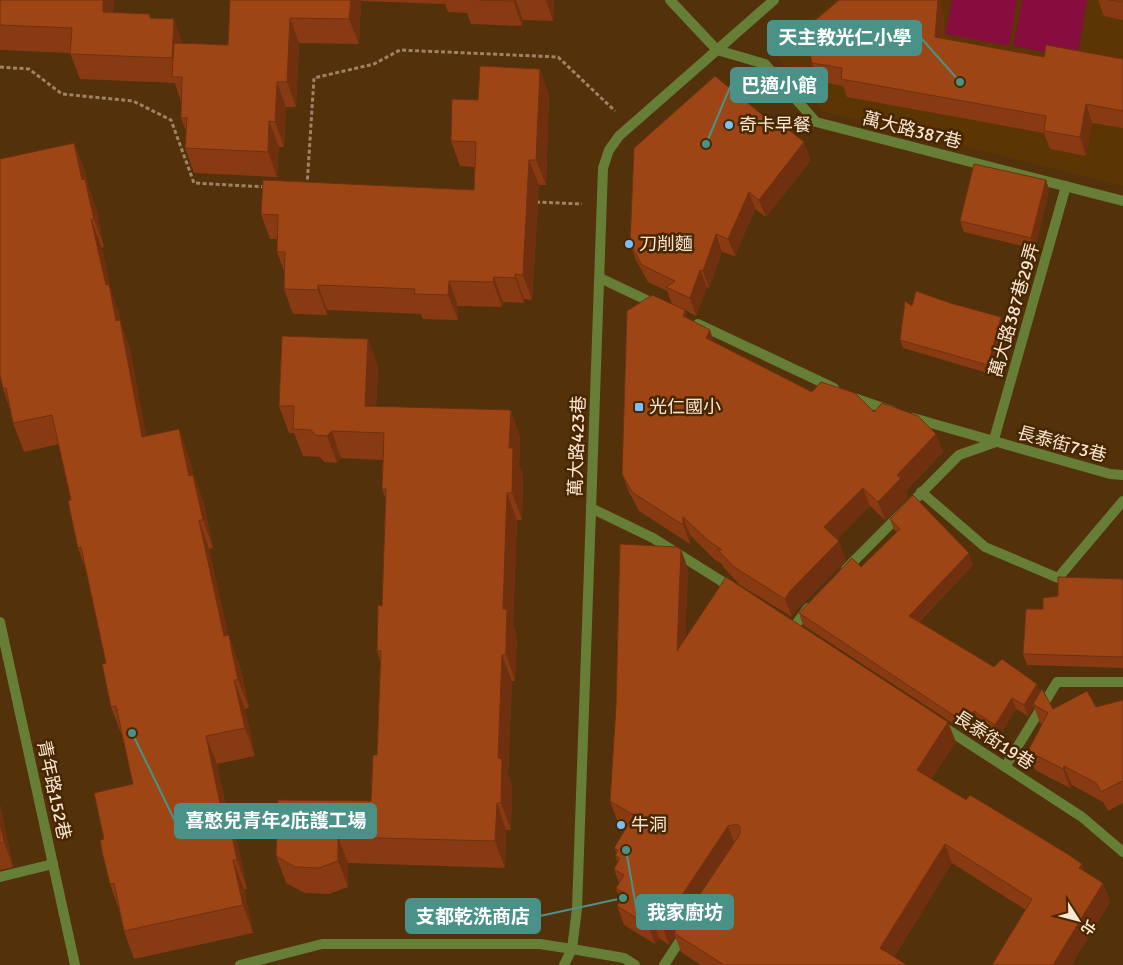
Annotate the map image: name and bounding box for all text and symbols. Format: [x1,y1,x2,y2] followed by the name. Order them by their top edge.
[768,21,921,55] callout: 天主教光仁小學
[778,26,912,50] text: 天主教光仁小學
[731,68,827,102] callout: 巴適小館
[741,74,817,98] text: 巴適小館
[860,107,964,153] street label: 萬大路387巷
[739,114,811,136] place label: 奇卡早餐
[723,119,735,131] marker: 奇卡早餐
[639,233,693,255] place label: 刀削麵
[623,238,635,250] marker: 刀削麵
[984,240,1044,380] street label: 萬大路387巷29弄
[564,395,590,497] street label: 萬大路423巷
[649,396,721,418] place label: 光仁國小
[633,401,645,413] marker: 光仁國小
[1015,422,1109,466] street label: 長泰街73巷
[950,706,1038,774] street label: 長泰街19巷
[33,738,75,842] street label: 青年路152巷
[175,804,376,838] callout: 喜憨兒青年2庇護工場
[185,809,367,833] text: 喜憨兒青年2庇護工場
[631,814,667,836] place label: 牛洞
[615,819,627,831] marker: 牛洞
[637,895,733,929] callout: 我家廚坊
[1053,895,1103,945] north arrow
[406,899,540,933] callout: 支都乾洗商店
[647,901,723,925] text: 我家廚坊
[416,905,530,929] text: 支都乾洗商店
[1077,917,1099,938] text: 北

